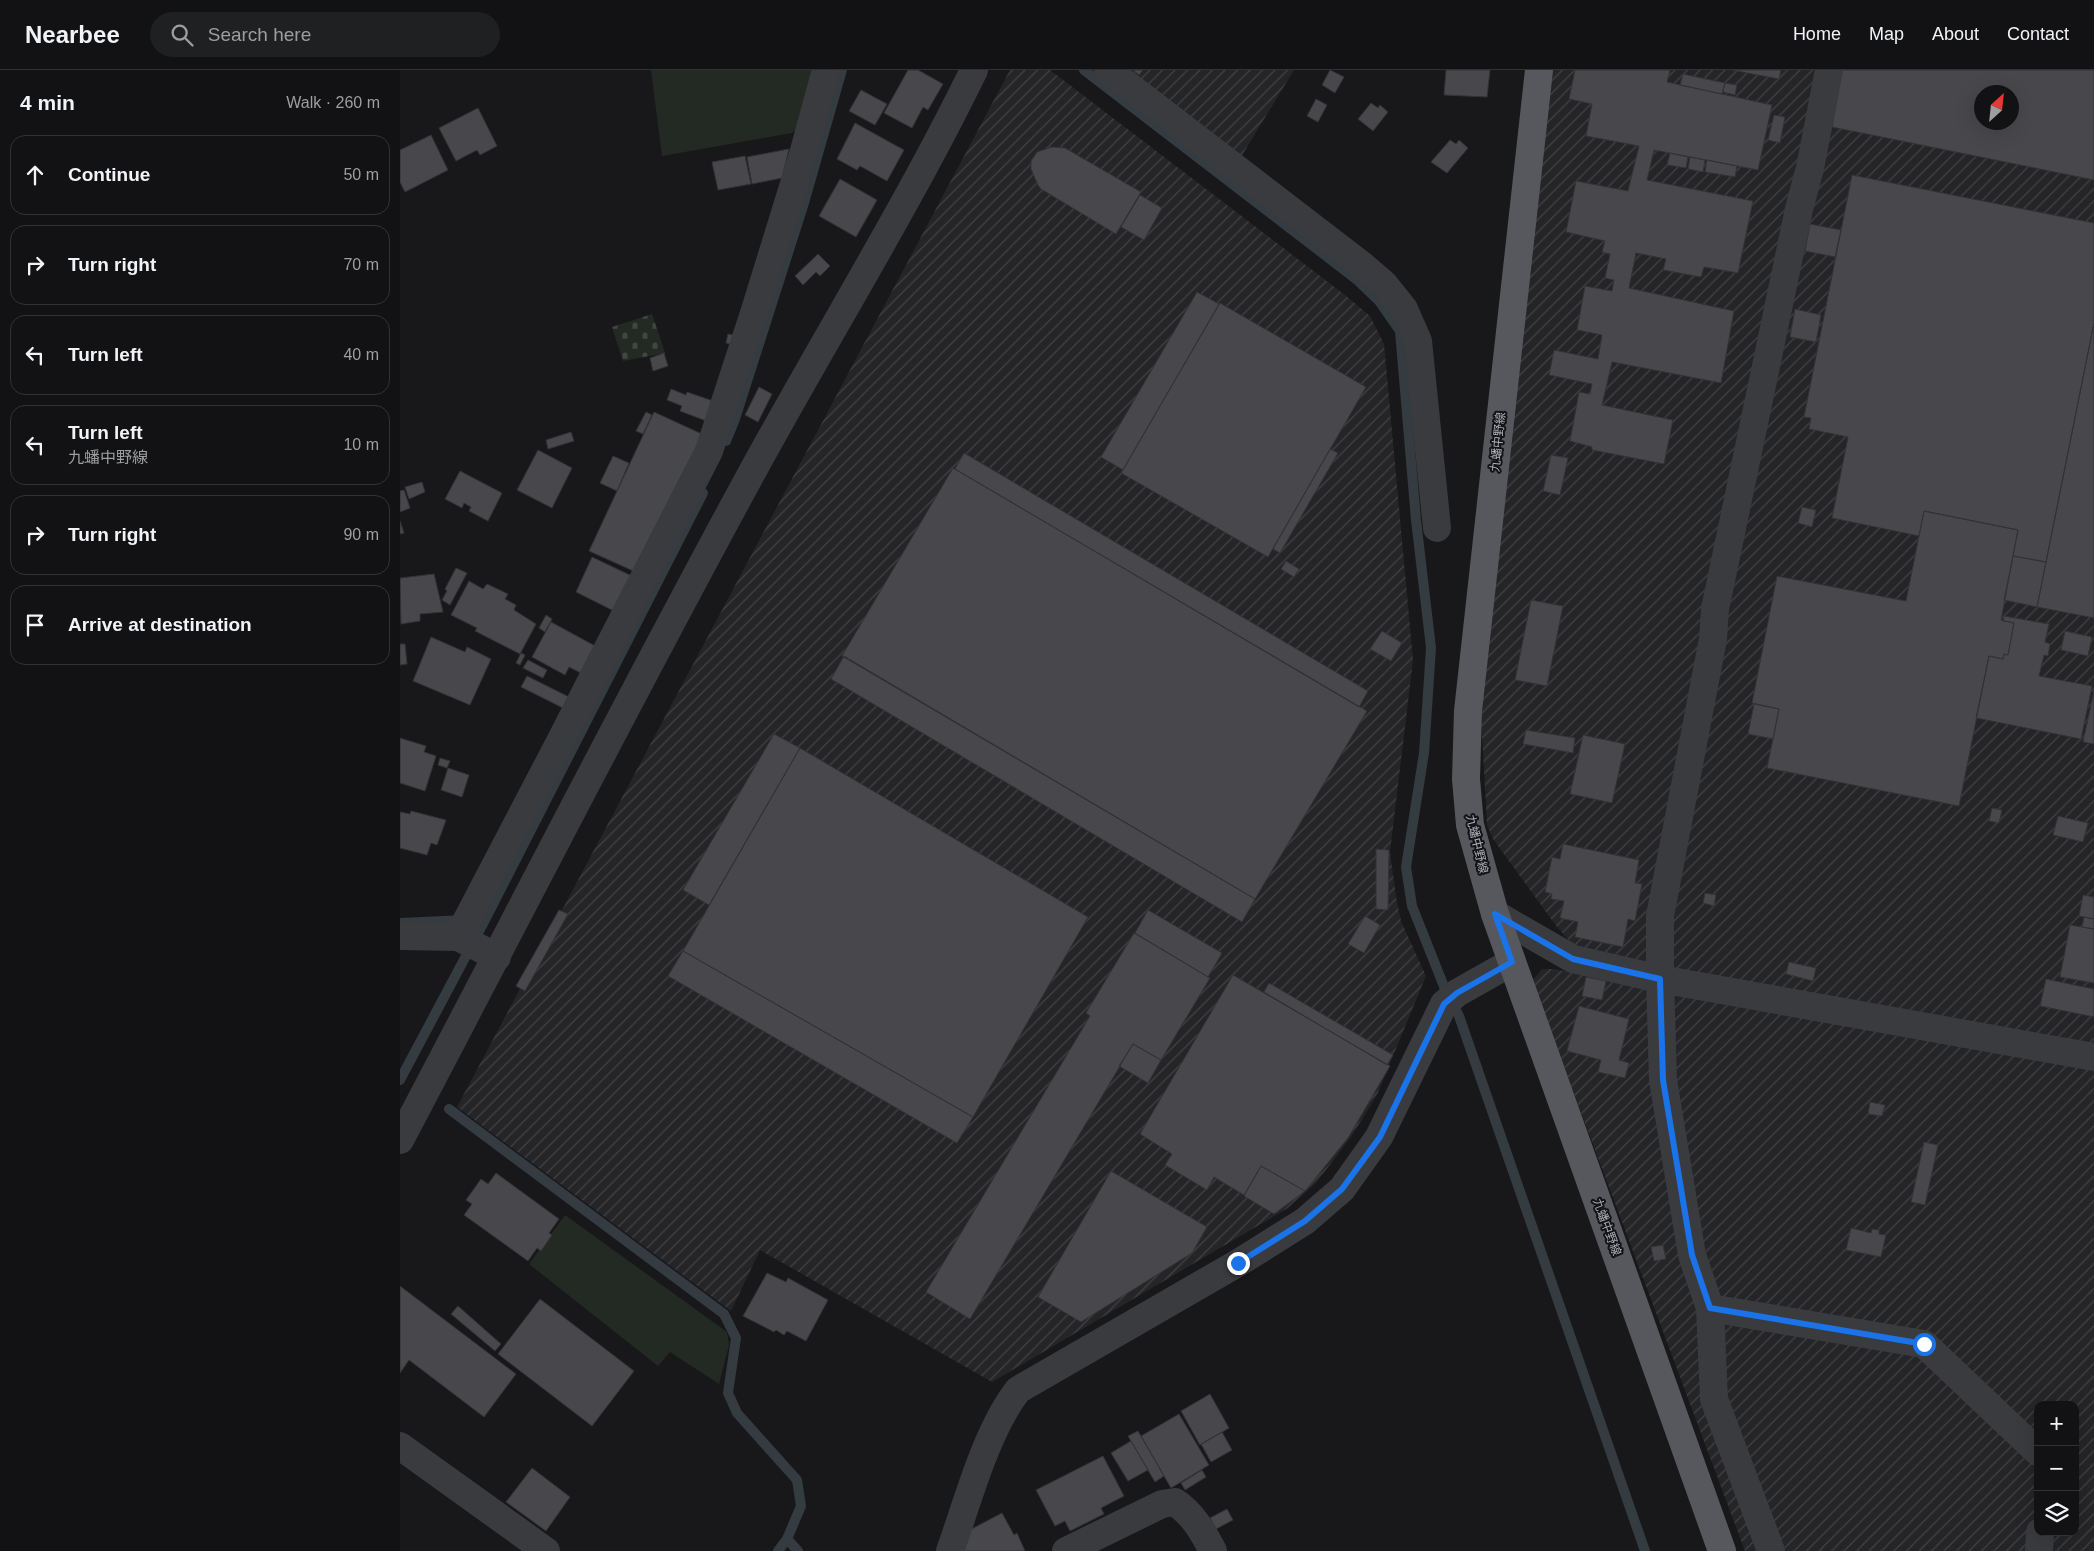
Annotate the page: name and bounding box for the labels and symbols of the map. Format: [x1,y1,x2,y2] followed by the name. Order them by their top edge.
[1974,85,2019,130] north arrow
[1488,411,1508,473] street label: 九蟠中野線
[1463,813,1491,875] street label: 九蟠中野線
[1590,1196,1624,1258] street label: 九蟠中野線
[1227,1252,1250,1275] route end
[1913,1333,1936,1356] route start

